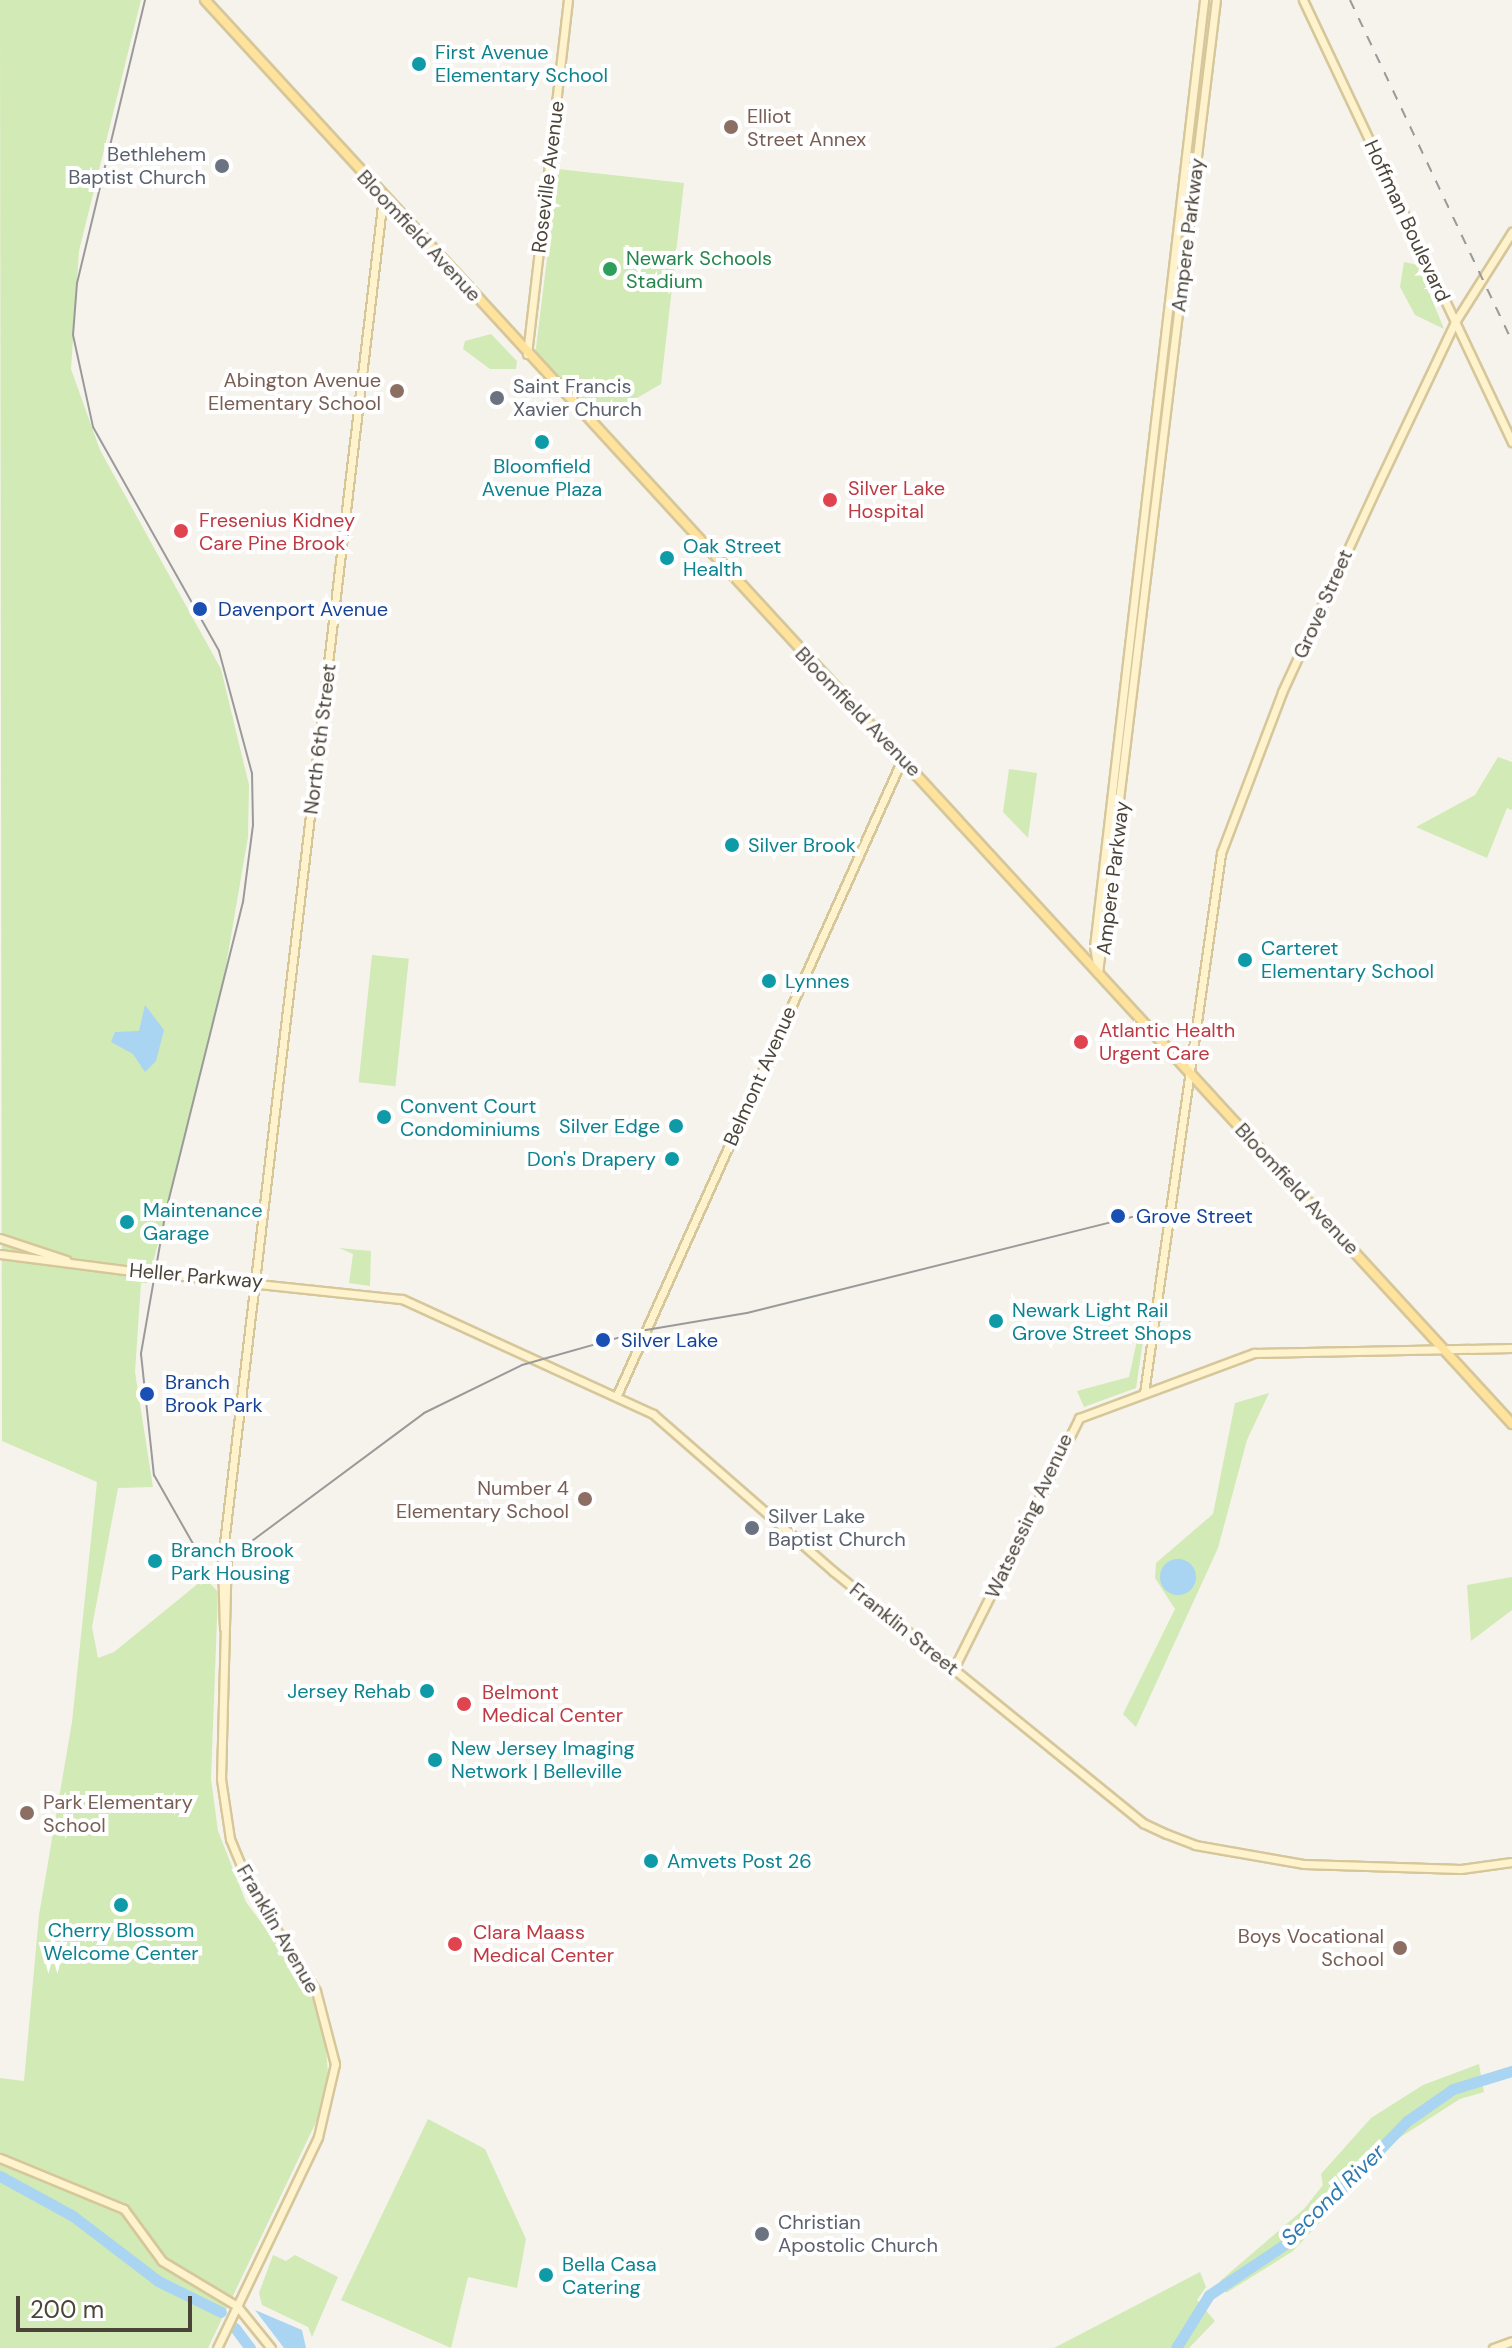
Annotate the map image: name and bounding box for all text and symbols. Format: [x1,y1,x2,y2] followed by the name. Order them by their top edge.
[435,40,608,87] place label: First Avenue Elementary School
[410,55,428,73] marker: First Avenue Elementary School
[527,100,569,254] street label: Roseville Avenue
[747,104,866,151] place label: Elliot Street Annex
[722,118,740,136] marker: Elliot Street Annex
[1359,136,1455,306] street label: Hoffman Boulevard
[68,142,206,189] place label: Bethlehem Baptist Church
[213,157,231,175] marker: Bethlehem Baptist Church
[1167,157,1209,313] street label: Ampere Parkway
[352,165,486,307] street label: Bloomfield Avenue
[626,246,772,293] place label: Newark Schools Stadium
[601,260,619,278] marker: Newark Schools Stadium
[208,368,381,415] place label: Abington Avenue Elementary School
[513,374,642,421] place label: Saint Francis Xavier Church
[388,382,406,400] marker: Abington Avenue Elementary School
[488,389,506,407] marker: Saint Francis Xavier Church
[533,433,551,451] marker: Bloomfield Avenue Plaza
[482,454,602,501] place label: Bloomfield Avenue Plaza
[848,476,945,523] place label: Silver Lake Hospital
[819,489,841,511] marker: Silver Lake Hospital
[199,508,355,555] place label: Fresenius Kidney Care Pine Brook
[170,520,192,542] marker: Fresenius Kidney Care Pine Brook
[683,534,781,581] place label: Oak Street Health
[1288,546,1358,662] street label: Grove Street
[658,549,676,567] marker: Oak Street Health
[218,597,388,621] place label: Davenport Avenue
[189,598,211,620] marker: Davenport Avenue
[790,642,926,782] street label: Bloomfield Avenue
[299,662,341,816] street label: North 6th Street
[1092,800,1134,956] street label: Ampere Parkway
[748,833,856,857] place label: Silver Brook
[723,836,741,854] marker: Silver Brook
[1261,936,1434,983] place label: Carteret Elementary School
[1236,951,1254,969] marker: Carteret Elementary School
[785,969,850,993] place label: Lynnes
[760,972,778,990] marker: Lynnes
[718,1003,802,1149] street label: Belmont Avenue
[1099,1018,1235,1065] place label: Atlantic Health Urgent Care
[1070,1031,1092,1053] marker: Atlantic Health Urgent Care
[400,1094,540,1141] place label: Convent Court Condominiums
[375,1108,393,1126] marker: Convent Court Condominiums
[559,1114,660,1138] place label: Silver Edge
[667,1117,685,1135] marker: Silver Edge
[1230,1118,1364,1260] street label: Bloomfield Avenue
[527,1147,656,1171] place label: Don's Drapery
[663,1150,681,1168] marker: Don's Drapery
[143,1198,263,1245] place label: Maintenance Garage
[1136,1204,1253,1228] place label: Grove Street
[1107,1205,1129,1227] marker: Grove Street
[118,1213,136,1231] marker: Maintenance Garage
[128,1258,264,1294] street label: Heller Parkway
[1012,1298,1192,1345] place label: Newark Light Rail Grove Street Shops
[987,1312,1005,1330] marker: Newark Light Rail Grove Street Shops
[621,1328,718,1352] place label: Silver Lake
[592,1329,614,1351] marker: Silver Lake
[165,1370,263,1417] place label: Branch Brook Park
[136,1383,158,1405] marker: Branch Brook Park
[980,1430,1078,1602] street label: Watsessing Avenue
[396,1476,569,1523] place label: Number 4 Elementary School
[576,1490,594,1508] marker: Number 4 Elementary School
[768,1504,906,1551] place label: Silver Lake Baptist Church
[743,1519,761,1537] marker: Silver Lake Baptist Church
[171,1538,294,1585] place label: Branch Brook Park Housing
[146,1552,164,1570] marker: Branch Brook Park Housing
[845,1578,963,1680] street label: Franklin Street
[287,1679,411,1703] place label: Jersey Rehab
[482,1680,623,1727] place label: Belmont Medical Center
[418,1682,436,1700] marker: Jersey Rehab
[453,1693,475,1715] marker: Belmont Medical Center
[451,1736,635,1783] place label: New Jersey Imaging Network | Belleville
[426,1751,444,1769] marker: New Jersey Imaging Network | Belleville
[43,1790,193,1837] place label: Park Elementary School
[18,1804,36,1822] marker: Park Elementary School
[667,1849,812,1873] place label: Amvets Post 26
[642,1852,660,1870] marker: Amvets Post 26
[231,1860,325,1998] street label: Franklin Avenue
[112,1896,130,1914] marker: Cherry Blossom Welcome Center
[43,1918,199,1965] place label: Cherry Blossom Welcome Center
[473,1920,614,1967] place label: Clara Maass Medical Center
[1238,1924,1384,1971] place label: Boys Vocational School
[444,1933,466,1955] marker: Clara Maass Medical Center
[1391,1939,1409,1957] marker: Boys Vocational School
[1276,2139,1390,2251] water label: Second River
[778,2210,938,2257] place label: Christian Apostolic Church
[753,2225,771,2243] marker: Christian Apostolic Church
[562,2252,657,2299] place label: Bella Casa Catering
[537,2266,555,2284] marker: Bella Casa Catering
[20,2280,196,2330] scale bar
[30,2294,104,2325] text: 200 m

